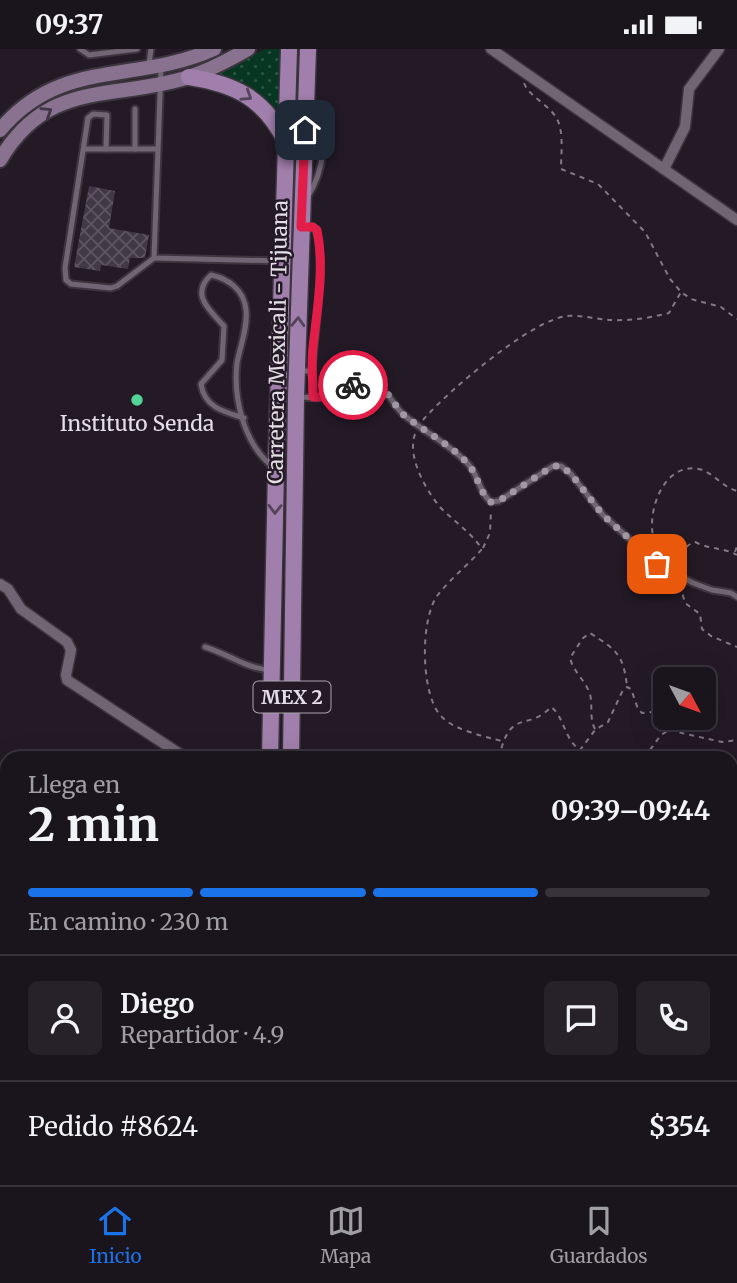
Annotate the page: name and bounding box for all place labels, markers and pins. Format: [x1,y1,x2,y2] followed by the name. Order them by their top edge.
[275,100,335,160] pin
[129,392,145,408] marker: Instituto Senda
[60,410,214,437] place label: Instituto Senda
[627,534,687,594] pin

